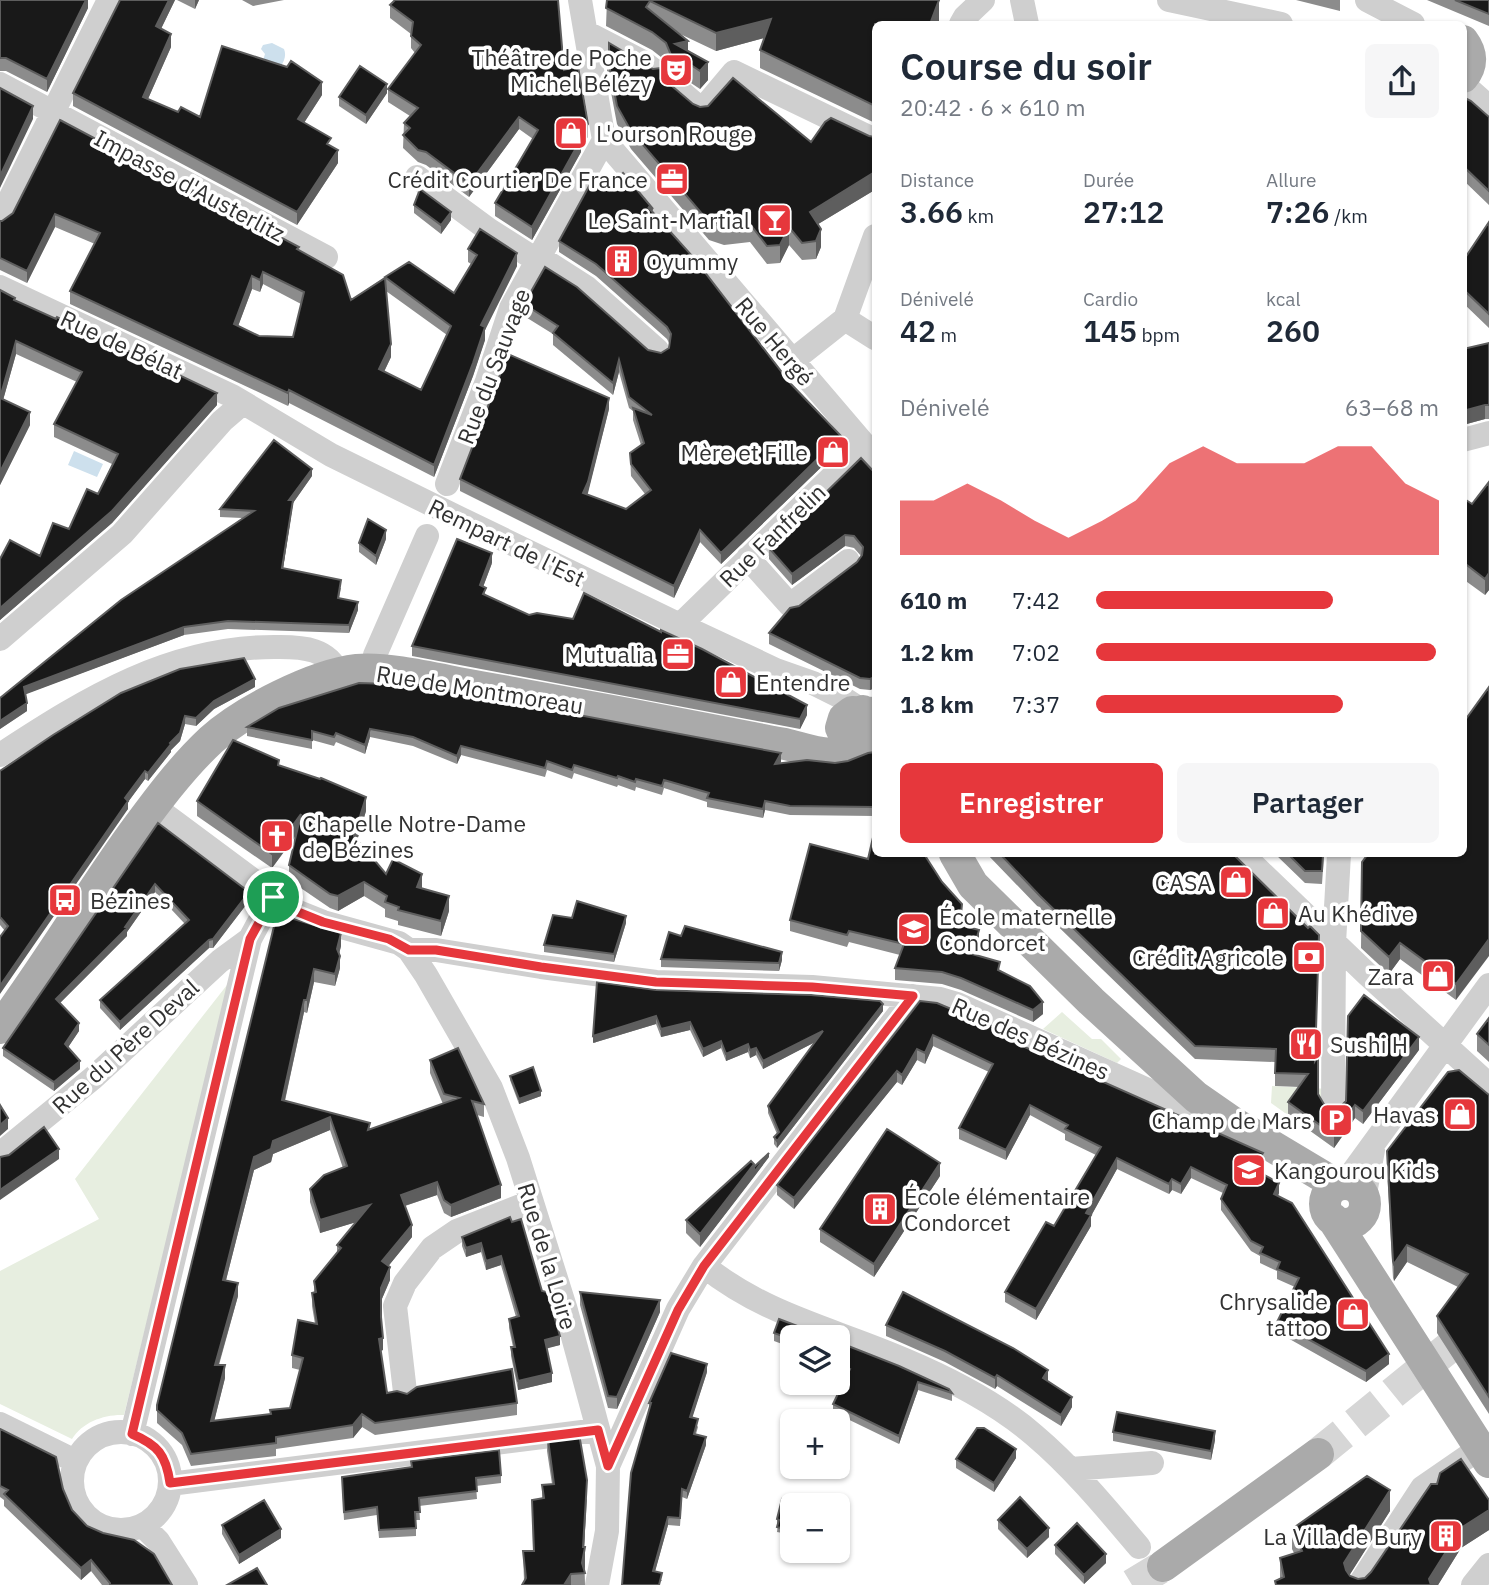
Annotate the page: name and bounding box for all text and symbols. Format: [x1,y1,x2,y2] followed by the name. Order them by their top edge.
[900,41,1152,90] text: Course du soir
[471,42,653,98] place label: Théâtre de Poche Michel Bélézy
[1365,44,1439,118] button: share
[657,51,695,89] theatre icon: Théâtre de Poche Michel Bélézy
[900,92,1086,122] text: 20:42 · 6 × 610 m
[552,114,590,152] shop icon: L'ourson Rouge
[596,118,753,148] place label: L'ourson Rouge
[90,122,290,248] street label: Impasse d'Austerlitz
[653,160,691,198] office icon: Crédit Courtier De France
[387,164,648,194] place label: Crédit Courtier De France
[900,168,974,192] text: Distance
[1083,168,1134,192] text: Durée
[1266,168,1317,192] text: Allure
[900,192,963,231] text: 3.66
[1083,192,1165,231] text: 27:12
[1266,192,1330,231] text: 7:26
[756,201,794,239] bar icon: Le Saint-Martial
[963,204,994,228] text: km
[1330,204,1368,228] text: /km
[588,205,750,235] place label: Le Saint-Martial
[603,242,641,280] building icon: Oyummy
[646,246,739,276] place label: Oyummy
[450,284,536,448] street label: Rue du Sauvage
[900,287,974,311] text: Dénivelé
[1083,287,1138,311] text: Cardio
[1266,287,1301,311] text: kcal
[729,290,821,392] street label: Rue Hergé
[56,303,188,385] street label: Rue de Bélat
[900,311,936,350] text: 42
[1083,311,1137,350] text: 145
[1266,311,1320,350] text: 260
[936,323,957,347] text: m
[1137,323,1180,347] text: bpm
[900,392,990,422] text: Dénivelé
[1345,392,1439,422] text: 63–68 m
[814,433,852,471] shop icon: Mère et Fille
[681,437,808,467] place label: Mère et Fille
[712,477,832,593] street label: Rue Fanfrelin
[424,491,590,593] street label: Rempart de l'Est
[900,585,967,615] text: 610 m
[1012,585,1060,615] text: 7:42
[659,635,697,673] office icon: Mutualia
[900,637,974,667] text: 1.2 km
[1012,637,1060,667] text: 7:02
[565,639,654,669] place label: Mutualia
[374,658,586,720] street label: Rue de Montmoreau
[712,663,750,701] shop icon: Entendre
[756,667,850,697] place label: Entendre
[900,689,974,719] text: 1.8 km
[1012,689,1060,719] text: 7:37
[900,763,1163,843] button: Enregistrer
[1177,763,1439,843] button: Partager
[302,808,526,864] place label: Chapelle Notre-Dame de Bézines
[258,817,296,855] church icon: Chapelle Notre-Dame de Bézines
[1217,863,1255,901] shop icon: CASA
[243,867,303,927] pin
[1155,867,1212,897] place label: CASA
[254,878,292,916] icon: arrive
[46,881,84,919] bus stop icon: Bézines
[90,885,171,915] place label: Bézines
[1254,894,1292,932] shop icon: Au Khédive
[1298,898,1414,928] place label: Au Khédive
[939,901,1113,957] place label: École maternelle Condorcet
[895,910,933,948] school or university icon: École maternelle Condorcet
[1290,938,1328,976] bank icon: Crédit Agricole
[1132,942,1284,972] place label: Crédit Agricole
[1419,957,1457,995] shop icon: Zara
[1368,961,1414,991] place label: Zara
[45,972,205,1120] street label: Rue du Père Deval
[948,990,1114,1086] street label: Rue des Bézines
[1287,1025,1325,1063] restaurant icon: Sushi H
[1330,1029,1408,1059] place label: Sushi H
[1441,1095,1479,1133] shop icon: Havas
[1373,1099,1436,1129] place label: Havas
[1317,1101,1355,1139] parking icon: Champ de Mars
[1152,1105,1312,1135] place label: Champ de Mars
[1230,1151,1268,1189] school or university icon: Kangourou Kids
[1274,1155,1436,1185] place label: Kangourou Kids
[511,1179,585,1333] street label: Rue de la Loire
[904,1181,1090,1237] place label: École élémentaire Condorcet
[861,1190,899,1228] building icon: École élémentaire Condorcet
[1219,1286,1328,1342] place label: Chrysalide tattoo
[1334,1295,1372,1333] shop icon: Chrysalide tattoo
[780,1325,850,1563] map controls
[780,1325,850,1395] button: layers
[780,1409,850,1479] button: +
[780,1493,850,1563] button: −
[1427,1517,1465,1555] building icon: La Villa de Bury
[1263,1521,1423,1551] place label: La Villa de Bury

